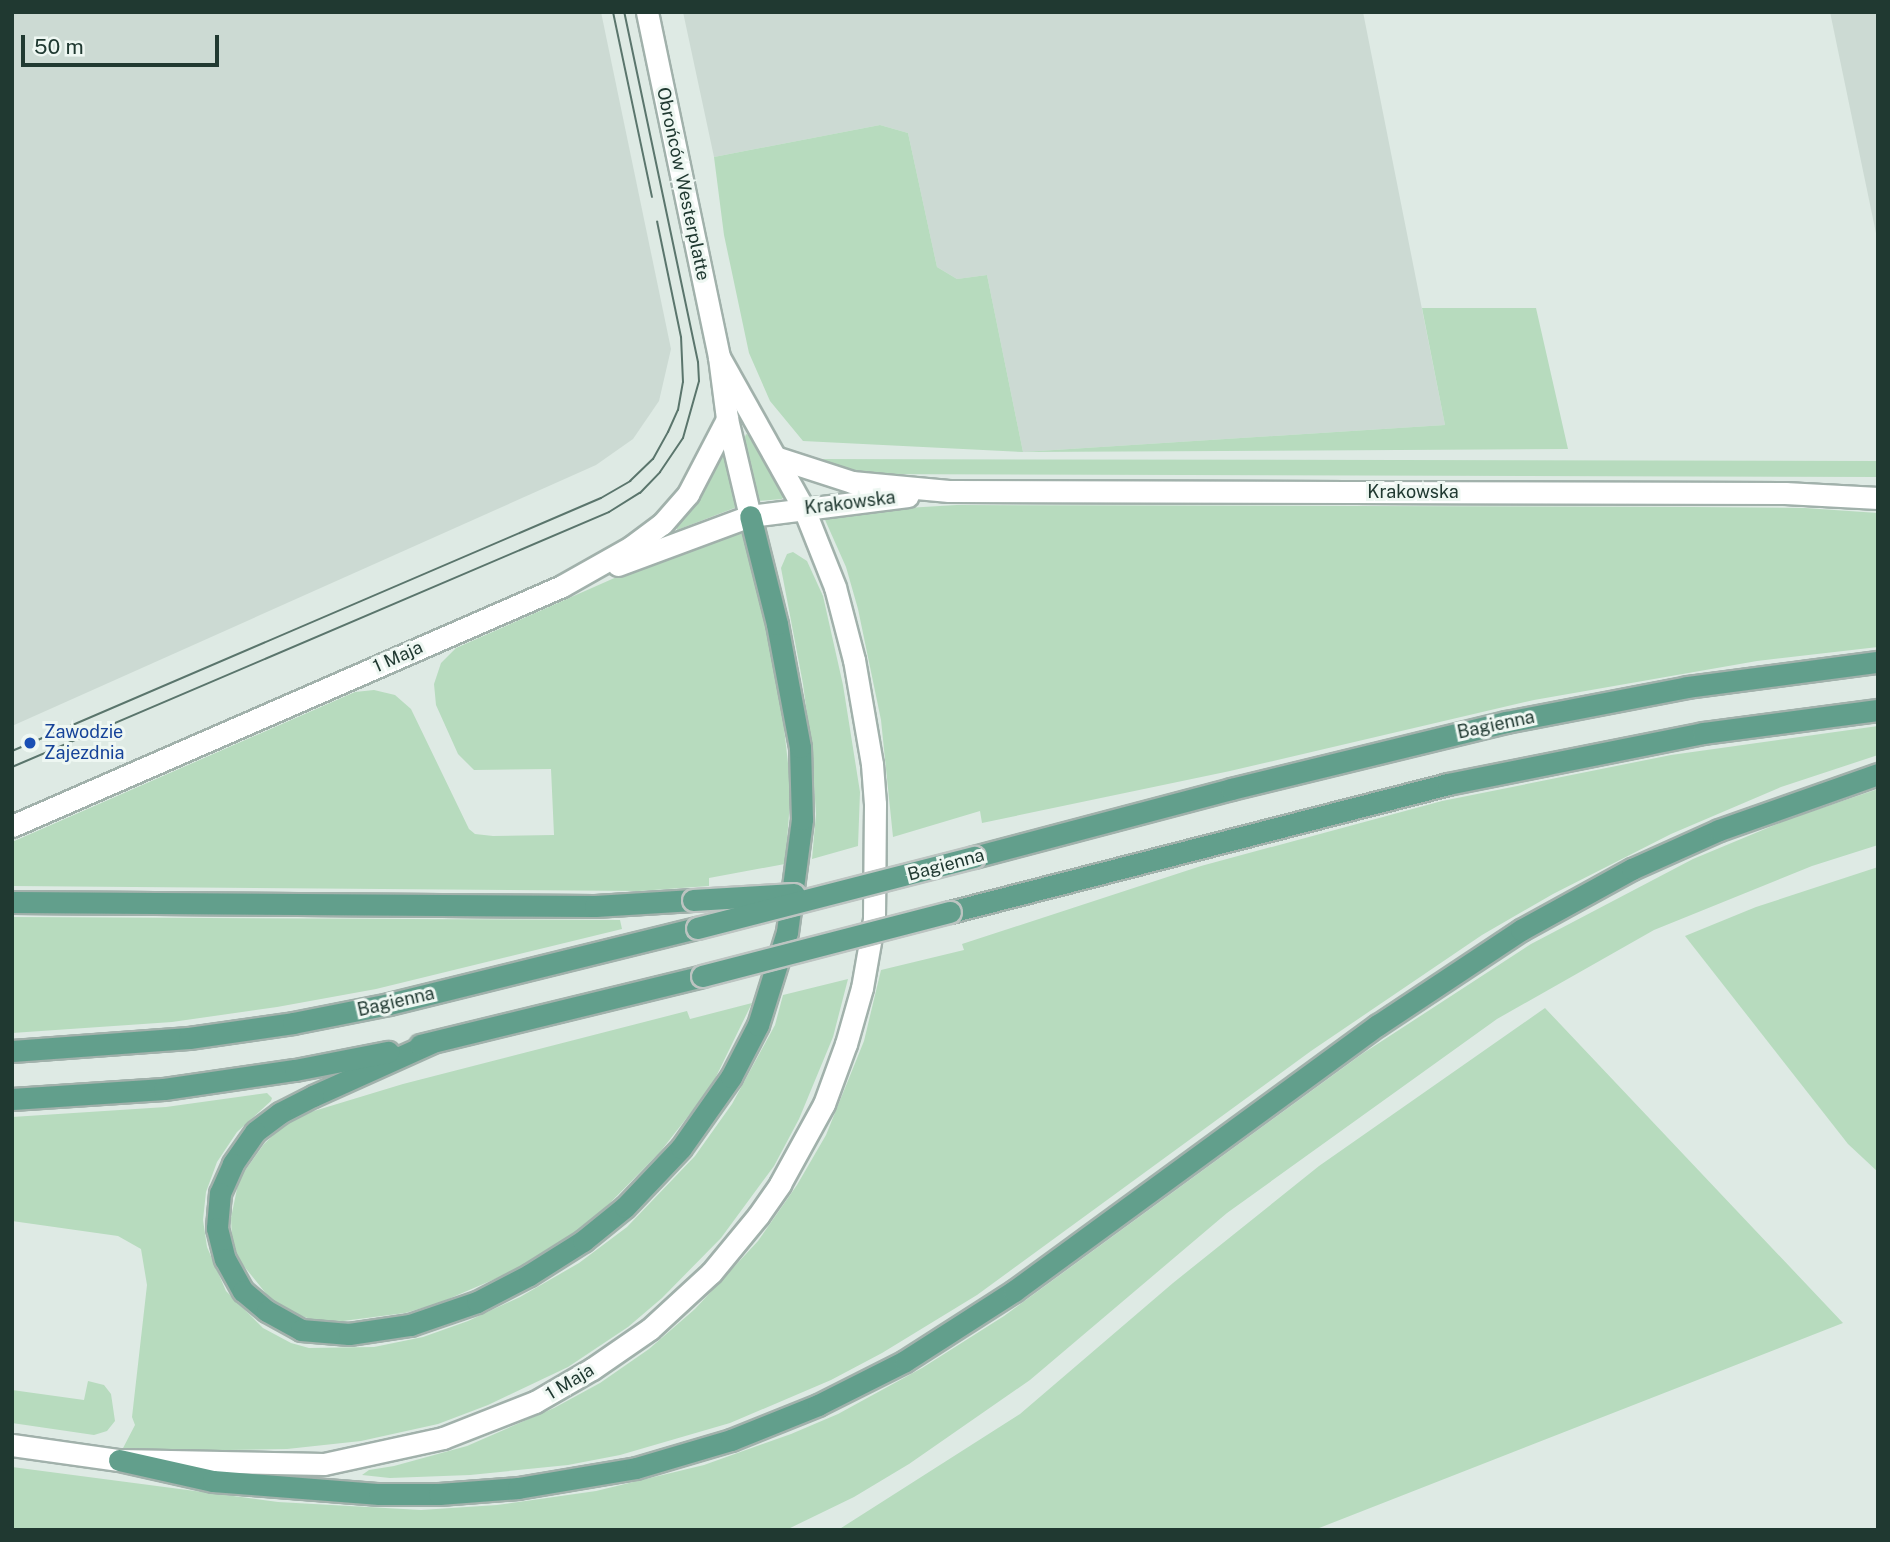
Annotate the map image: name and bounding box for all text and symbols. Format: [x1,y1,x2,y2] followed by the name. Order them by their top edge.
[24,21,222,65] scale bar
[34,34,84,59] text: 50 m
[652,85,714,283] street label: Obrońców Westerplatte
[1367,481,1459,503] street label: Krakowska
[803,487,897,519] street label: Krakowska
[370,637,426,677] street label: 1 Maja
[1455,706,1537,744] street label: Bagienna
[44,722,124,764] place label: Zawodzie Zajezdnia
[22,735,38,751] marker: Zawodzie Zajezdnia
[905,844,987,886] street label: Bagienna
[355,983,437,1021] street label: Bagienna
[542,1359,598,1405] street label: 1 Maja

